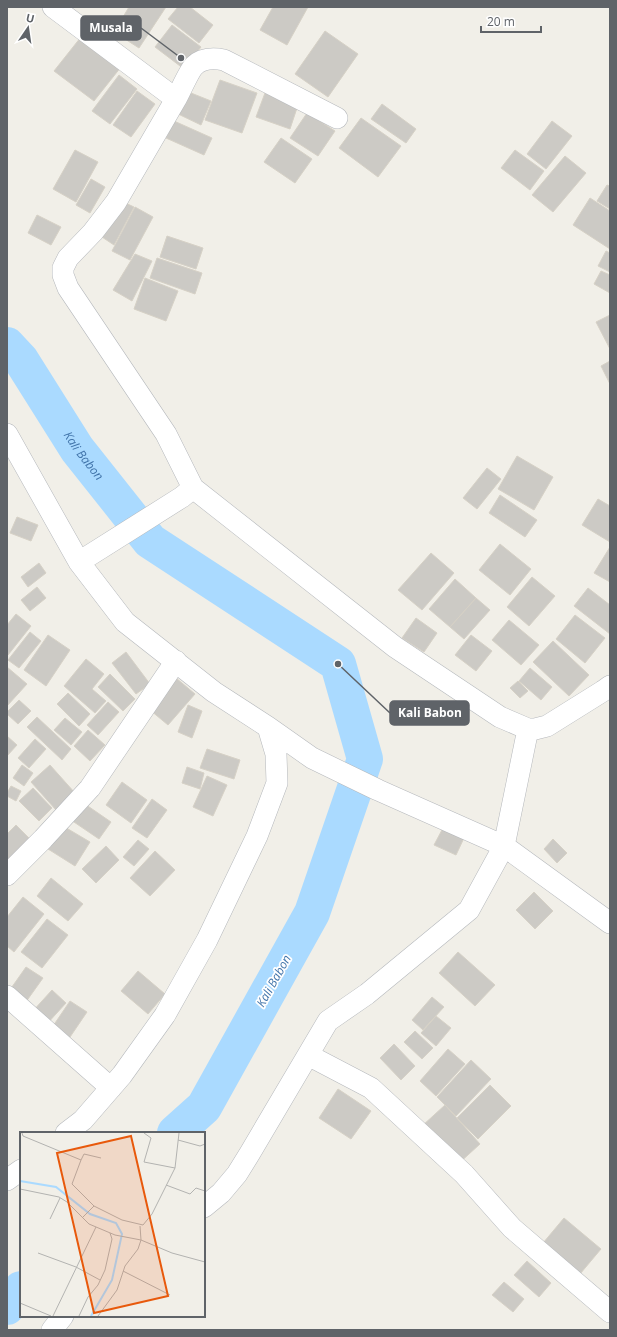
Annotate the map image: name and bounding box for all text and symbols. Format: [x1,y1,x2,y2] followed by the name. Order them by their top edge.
[8,8,48,48] north arrow
[481,8,541,34] scale bar
[25,10,36,26] text: U
[487,13,515,30] text: 20 m
[81,16,141,40] callout: Musala
[89,19,133,36] text: Musala
[60,428,108,484] water label: Kali Babon
[390,701,469,725] callout: Kali Babon
[398,704,462,721] text: Kali Babon
[252,952,295,1010] water label: Kali Babon
[20,1132,205,1317] inset map

